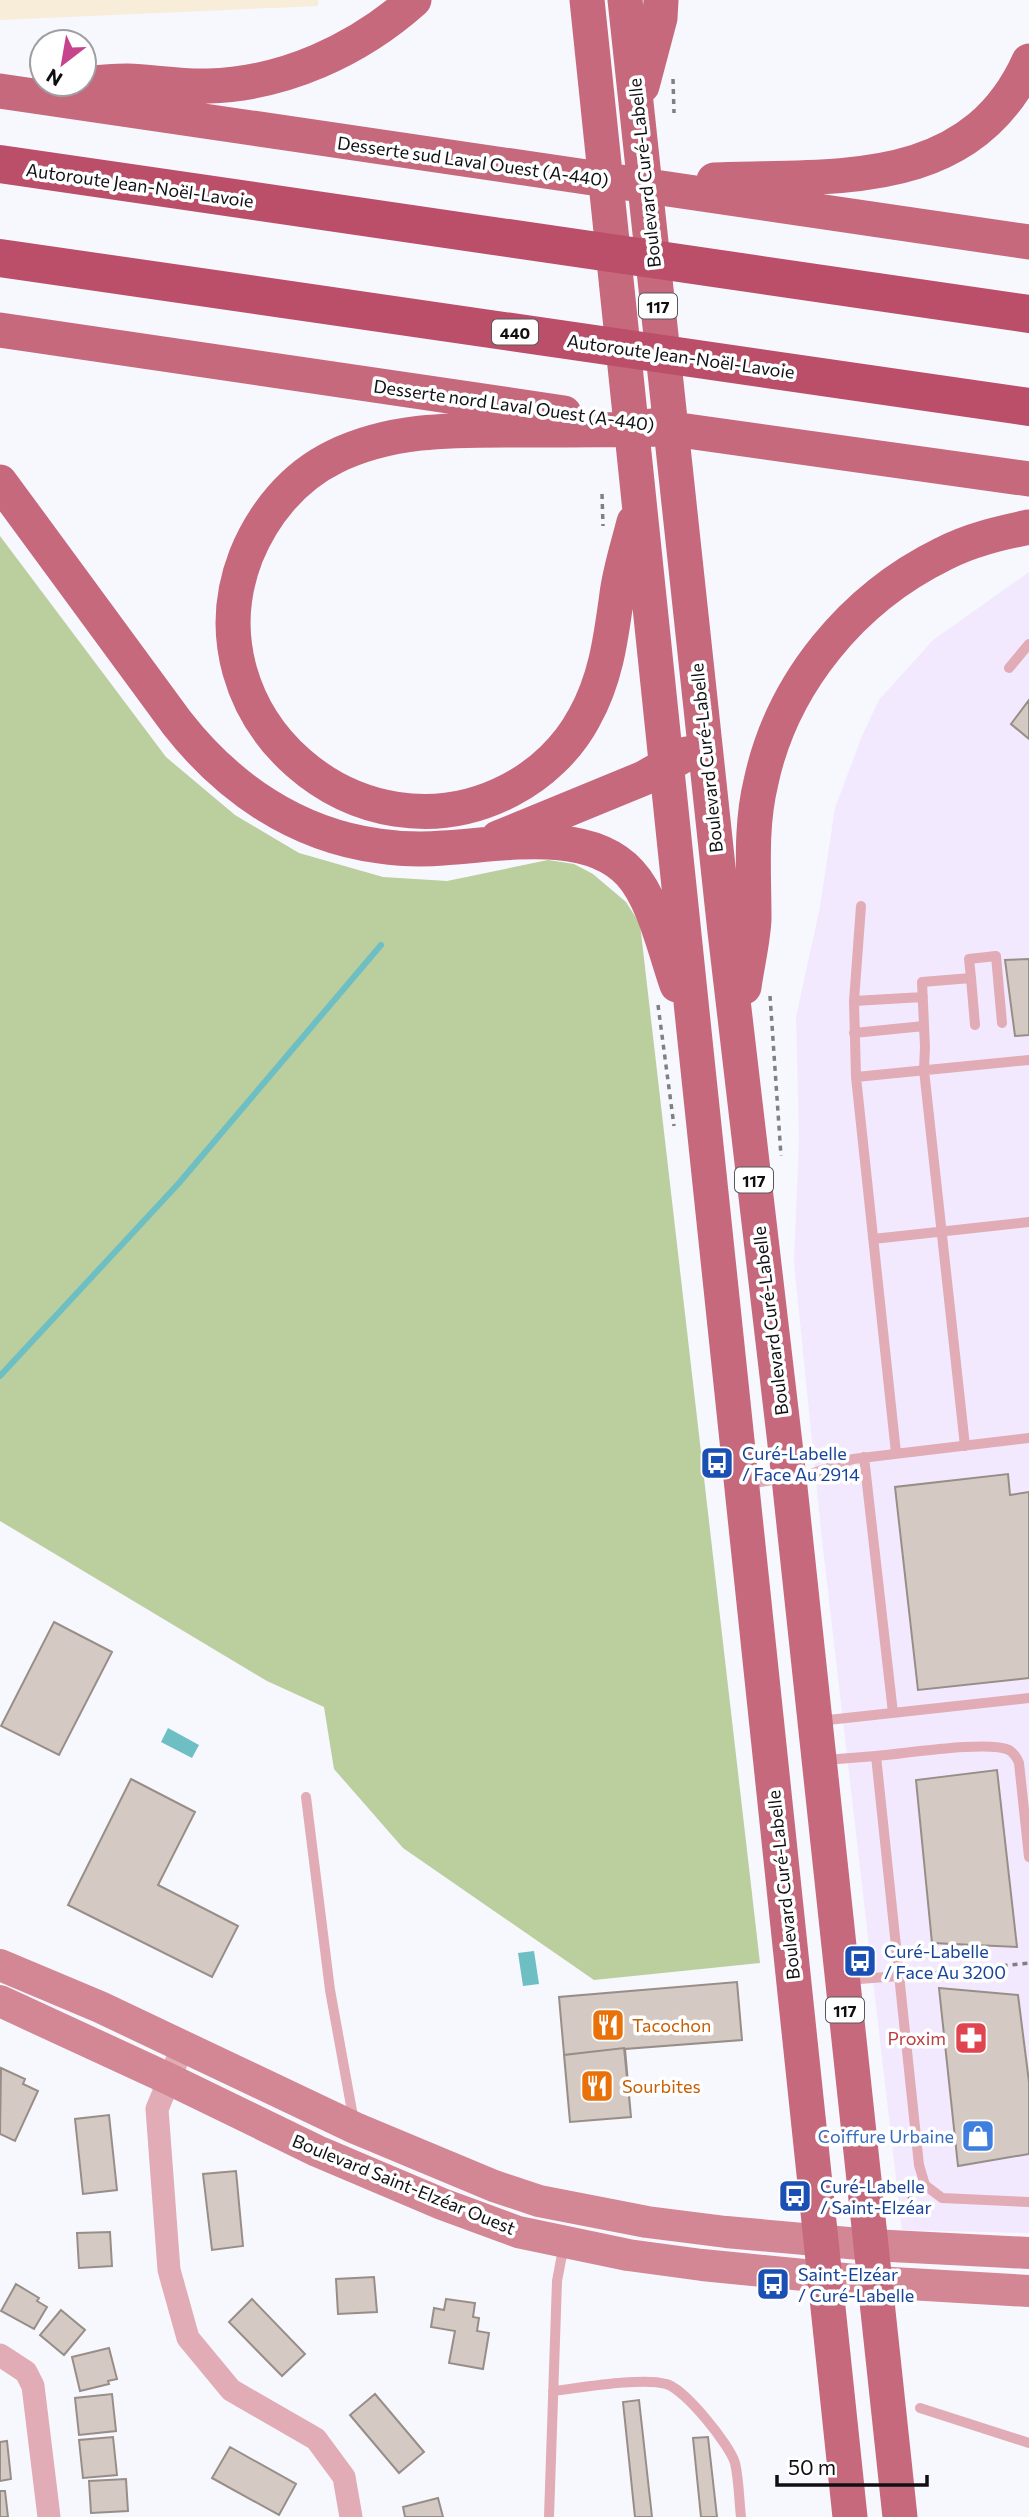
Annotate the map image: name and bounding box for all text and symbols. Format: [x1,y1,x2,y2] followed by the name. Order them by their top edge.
[28,28,98,98] north arrow
[42,64,66,92] text: N
[623,77,665,269] street label: Boulevard Curé-Labelle
[336,131,610,191] street label: Desserte sud Laval Ouest (A-440)
[25,158,255,212] street label: Autoroute Jean-Noël-Lavoie
[639,294,677,318] road number: 117
[492,320,538,344] road number: 440
[566,329,796,383] street label: Autoroute Jean-Noël-Lavoie
[372,374,656,436] street label: Desserte nord Laval Ouest (A-440)
[685,662,727,854] street label: Boulevard Curé-Labelle
[735,1168,773,1192] road number: 117
[747,1225,793,1417] street label: Boulevard Curé-Labelle
[742,1442,860,1485] place label: Curé-Labelle / Face Au 2914
[698,1444,736,1482] bus stop icon: Curé-Labelle / Face Au 2914
[762,1789,804,1981] street label: Boulevard Curé-Labelle
[884,1940,1006,1983] place label: Curé-Labelle / Face Au 3200
[841,1942,879,1980] bus stop icon: Curé-Labelle / Face Au 3200
[826,1998,864,2022] road number: 117
[589,2006,627,2044] restaurant icon: Tacochon
[632,2014,711,2036] place label: Tacochon
[952,2019,990,2057] pharmacy icon: Proxim
[888,2027,946,2049] place label: Proxim
[578,2067,616,2105] restaurant icon: Sourbites
[622,2075,701,2097] place label: Sourbites
[959,2117,997,2155] shop icon: Coiffure Urbaine
[818,2125,954,2147] place label: Coiffure Urbaine
[289,2129,519,2239] street label: Boulevard Saint-Elzéar Ouest
[820,2175,932,2218] place label: Curé-Labelle / Saint-Elzéar
[776,2177,814,2215] bus stop icon: Curé-Labelle / Saint-Elzéar
[798,2263,914,2306] place label: Saint-Elzéar / Curé-Labelle
[754,2265,792,2303] bus stop icon: Saint-Elzéar / Curé-Labelle
[777,2444,928,2488] scale bar
[788,2454,836,2479] text: 50 m

